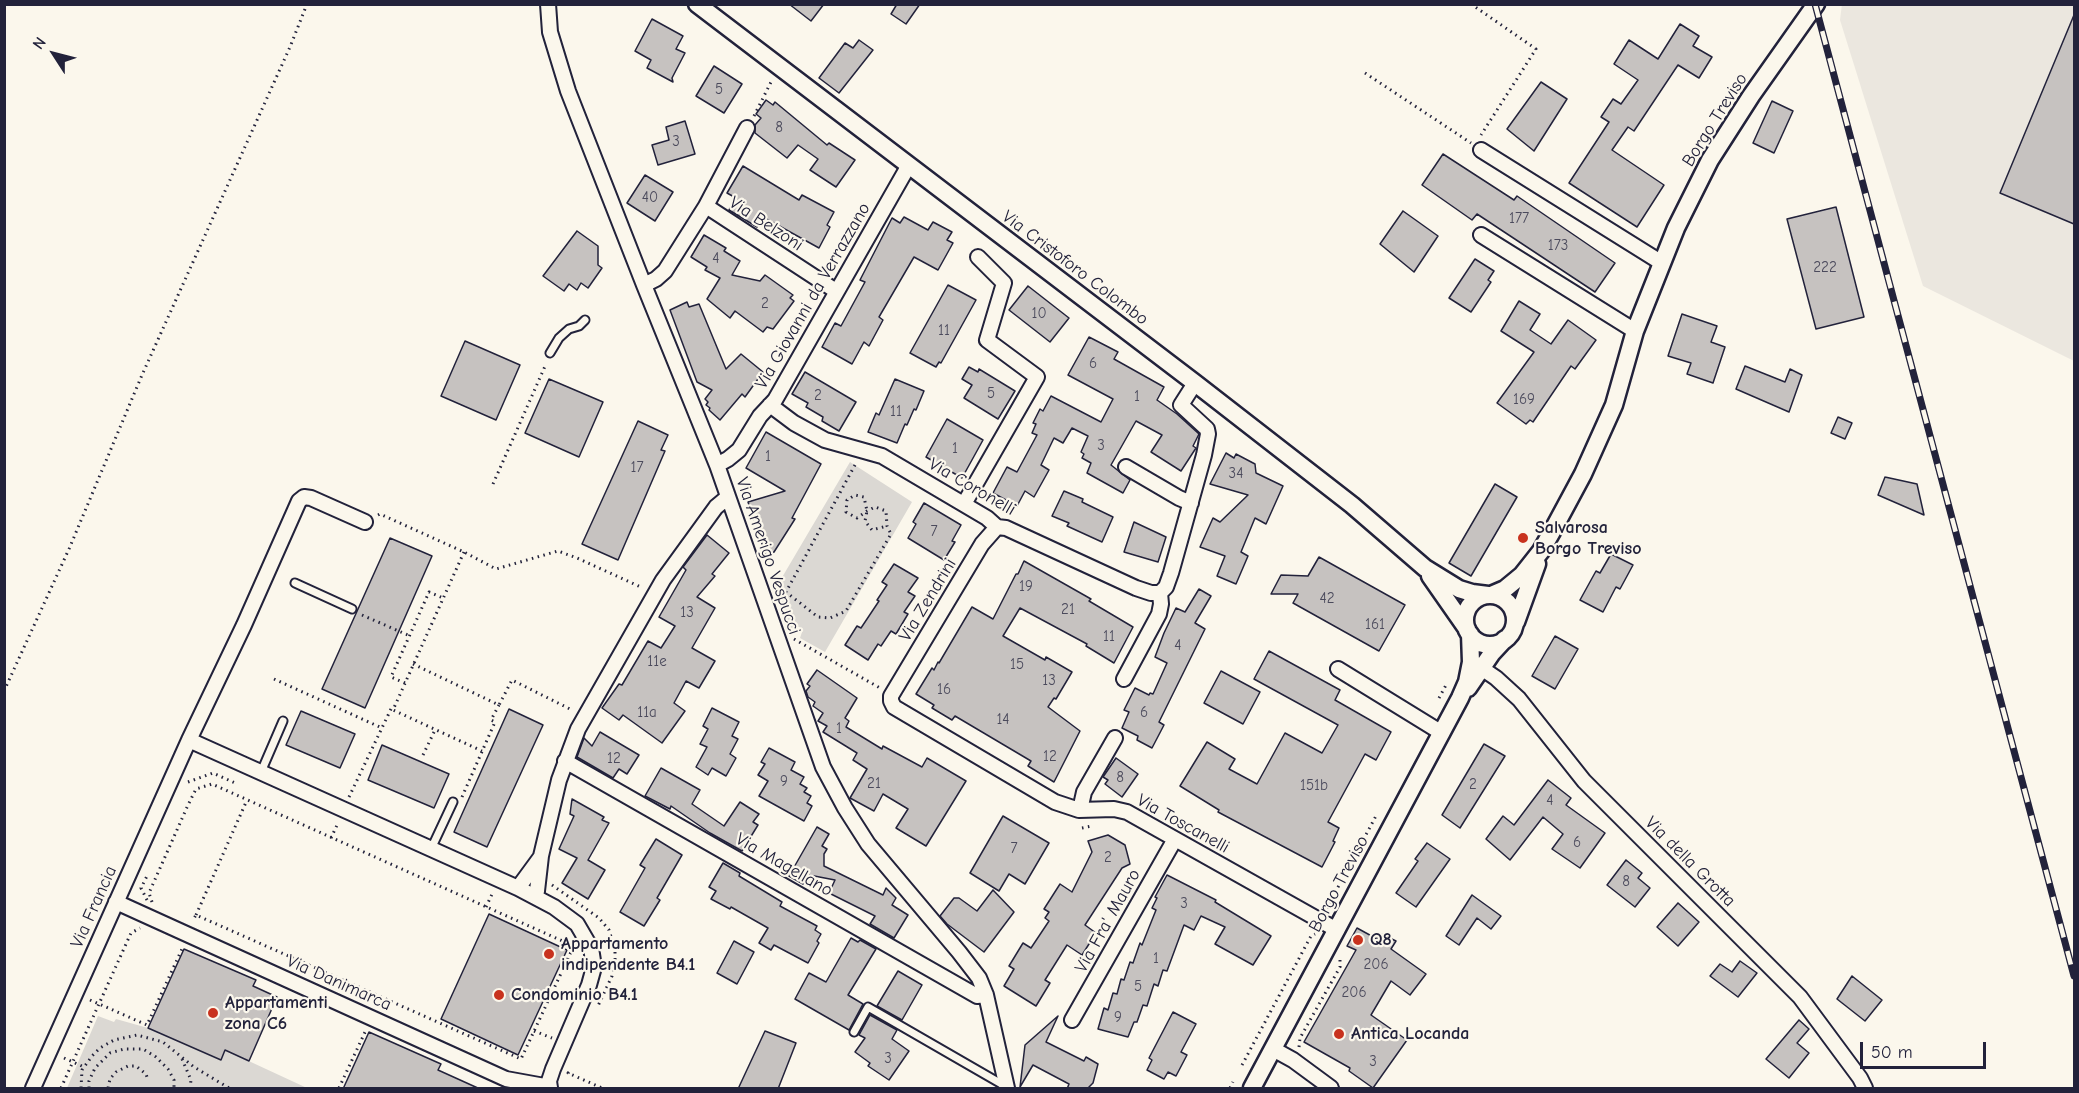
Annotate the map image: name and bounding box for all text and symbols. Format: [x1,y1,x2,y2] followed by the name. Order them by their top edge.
[24,24,84,84] north arrow
[29,34,50,53] text: N
[1678,69,1752,171] street label: Borgo Treviso
[715,81,723,99] house number: 5
[775,119,783,137] house number: 8
[672,133,680,151] house number: 3
[642,189,658,207] house number: 40
[725,192,807,256] street label: Via Belzoni
[751,199,875,393] street label: Via Giovanni da Verrazzano
[998,206,1152,330] street label: Via Cristoforo Colombo
[1509,210,1529,228] house number: 177
[1548,237,1568,255] house number: 173
[712,250,720,268] house number: 4
[1813,259,1837,277] house number: 222
[761,295,769,313] house number: 2
[1031,305,1047,323] house number: 10
[938,322,950,340] house number: 11
[1089,355,1097,373] house number: 6
[987,385,995,403] house number: 5
[814,387,822,405] house number: 2
[1134,388,1140,406] house number: 1
[1513,391,1535,409] house number: 169
[890,403,902,421] house number: 11
[1097,437,1105,455] house number: 3
[952,440,958,458] house number: 1
[765,448,771,466] house number: 1
[925,453,1019,521] street label: Via Coronelli
[630,459,644,477] house number: 17
[1229,465,1243,483] house number: 34
[731,474,805,638] street label: Via Amerigo Vespucci
[1535,517,1642,560] place label: Salvarosa Borgo Treviso
[930,523,938,541] house number: 7
[1516,531,1530,545] marker: Salvarosa Borgo Treviso
[895,554,961,646] street label: Via Zendrini
[1019,578,1033,596] house number: 19
[1319,590,1335,608] house number: 42
[1061,601,1075,619] house number: 21
[680,604,694,622] house number: 13
[1365,616,1385,634] house number: 161
[1103,628,1115,646] house number: 11
[1174,637,1182,655] house number: 4
[647,653,667,671] house number: 11e
[1010,656,1024,674] house number: 15
[1042,672,1056,690] house number: 13
[937,681,951,699] house number: 16
[637,704,657,722] house number: 11a
[1140,704,1148,722] house number: 6
[996,711,1010,729] house number: 14
[836,720,842,738] house number: 1
[1043,748,1057,766] house number: 12
[607,750,621,768] house number: 12
[1116,769,1124,787] house number: 8
[780,773,788,791] house number: 9
[867,775,881,793] house number: 21
[1469,776,1477,794] house number: 2
[1300,777,1328,795] house number: 151b
[1133,790,1233,858] street label: Via Toscanelli
[1546,792,1554,810] house number: 4
[1640,812,1740,912] street label: Via della Grotta
[732,828,836,902] street label: Via Magellano
[1305,832,1373,936] street label: Borgo Treviso
[1573,834,1581,852] house number: 6
[1010,840,1018,858] house number: 7
[1104,849,1112,867] house number: 2
[66,863,122,951] street label: Via Francia
[1071,865,1145,977] street label: Via Fra' Mauro
[1622,873,1630,891] house number: 8
[1180,895,1188,913] house number: 3
[1370,929,1392,951] place label: Q8
[561,933,695,976] place label: Appartamento indipendente B4.1
[1351,933,1365,947] marker: Q8
[542,947,556,961] marker: Appartamento indipendente B4.1
[283,950,395,1016] street label: Via Danimarca
[1153,950,1159,968] house number: 1
[1363,956,1389,974] house number: 206
[1134,978,1142,996] house number: 5
[511,984,638,1006] place label: Condominio B4.1
[1341,984,1367,1002] house number: 206
[492,988,506,1002] marker: Condominio B4.1
[225,992,328,1034] place label: Appartamenti zona C6
[206,1006,220,1020] marker: Appartamenti zona C6
[1114,1009,1122,1027] house number: 9
[1351,1023,1469,1045] place label: Antica Locanda
[1332,1027,1346,1041] marker: Antica Locanda
[1863,1030,1989,1068] scale bar
[1871,1042,1913,1063] text: 50 m
[884,1050,892,1068] house number: 3
[1369,1053,1377,1071] house number: 3

